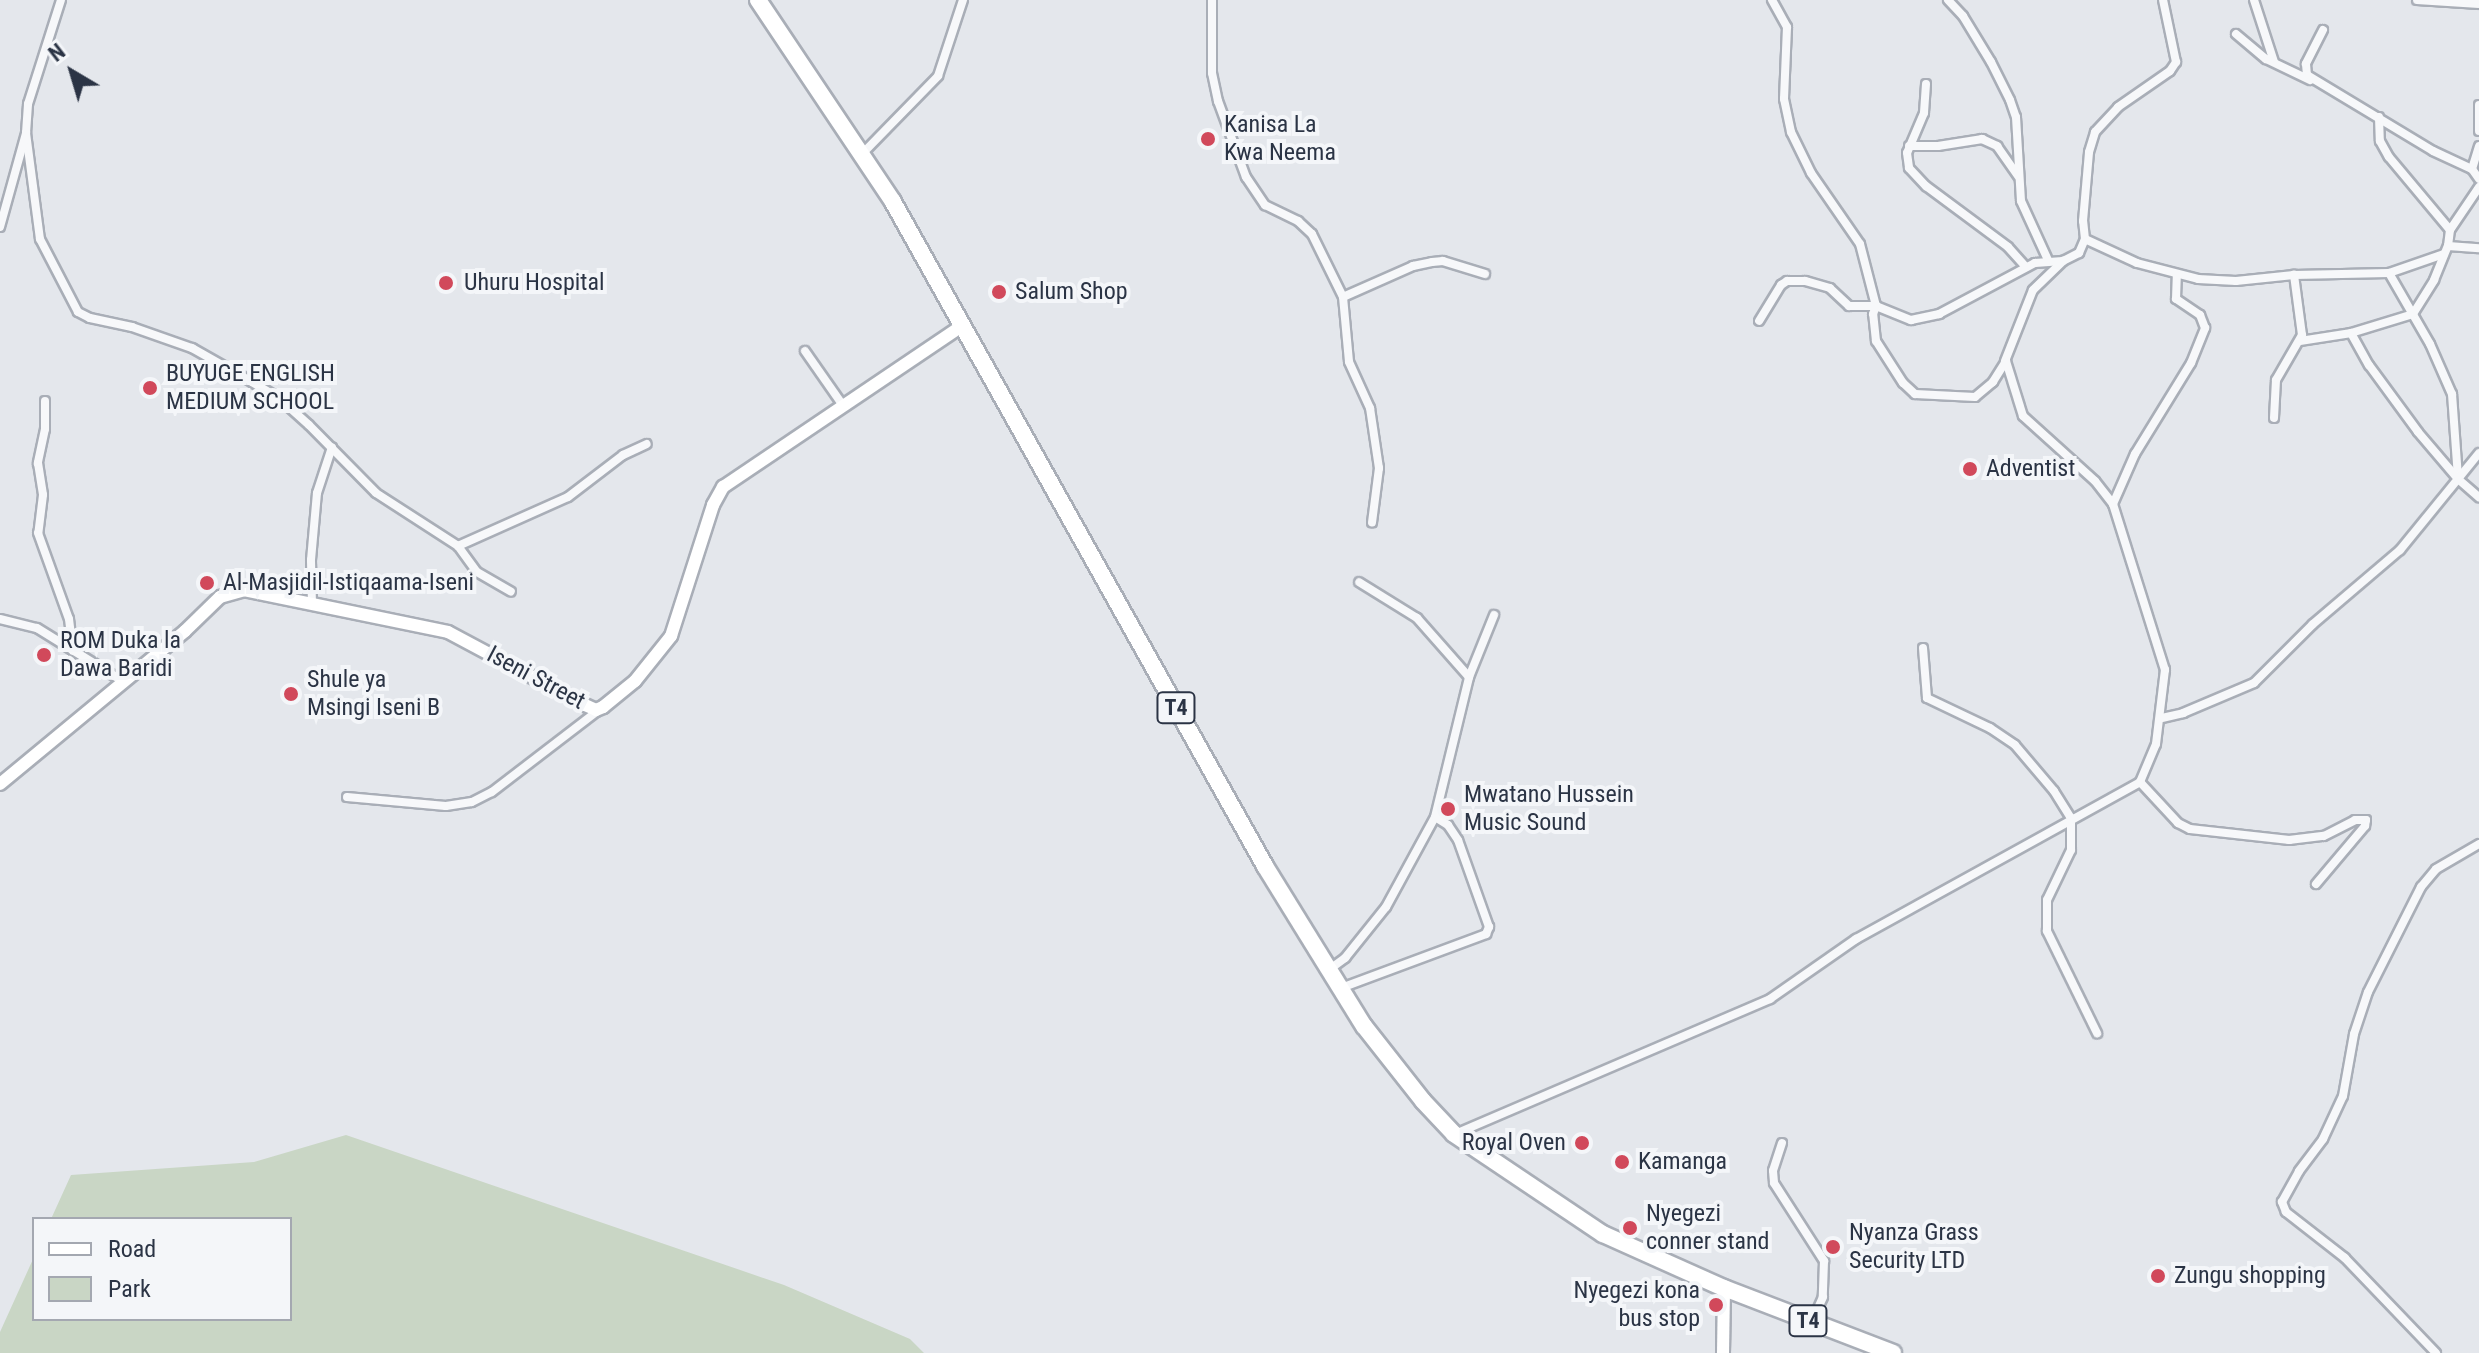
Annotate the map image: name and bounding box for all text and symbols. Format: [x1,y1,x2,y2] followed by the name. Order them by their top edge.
[32,32,112,112] north arrow
[44,39,70,67] text: N
[1224,111,1336,167] place label: Kanisa La Kwa Neema
[1199,130,1217,148] marker: Kanisa La Kwa Neema
[464,269,604,297] place label: Uhuru Hospital
[435,272,457,294] marker: Uhuru Hospital
[1015,278,1128,306] place label: Salum Shop
[990,283,1008,301] marker: Salum Shop
[166,360,335,416] place label: BUYUGE ENGLISH MEDIUM SCHOOL
[141,379,159,397] marker: BUYUGE ENGLISH MEDIUM SCHOOL
[1986,455,2075,483] place label: Adventist
[1961,460,1979,478] marker: Adventist
[223,569,474,597] place label: Al-Masjidil-Istiqaama-Iseni
[198,574,216,592] marker: Al-Masjidil-Istiqaama-Iseni
[60,627,181,683] place label: ROM Duka la Dawa Baridi
[482,640,590,716] street label: Iseni Street
[35,646,53,664] marker: ROM Duka la Dawa Baridi
[307,666,440,722] place label: Shule ya Msingi Iseni B
[282,685,300,703] marker: Shule ya Msingi Iseni B
[1156,690,1196,726] road number: T4
[1464,781,1634,837] place label: Mwatano Hussein Music Sound
[1439,800,1457,818] marker: Mwatano Hussein Music Sound
[1462,1129,1566,1157] place label: Royal Oven
[1573,1134,1591,1152] marker: Royal Oven
[1638,1148,1727,1176] place label: Kamanga
[1613,1153,1631,1171] marker: Kamanga
[1646,1200,1770,1256] place label: Nyegezi conner stand
[32,1217,292,1321] legend
[1621,1219,1639,1237] marker: Nyegezi conner stand
[1849,1219,1979,1275] place label: Nyanza Grass Security LTD
[108,1235,156,1263] text: Road
[1824,1238,1842,1256] marker: Nyanza Grass Security LTD
[2174,1262,2326,1290] place label: Zungu shopping
[2149,1267,2167,1285] marker: Zungu shopping
[108,1275,151,1303] text: Park
[1573,1277,1700,1333] place label: Nyegezi kona bus stop
[1707,1296,1725,1314] marker: Nyegezi kona bus stop
[1788,1303,1828,1339] road number: T4

